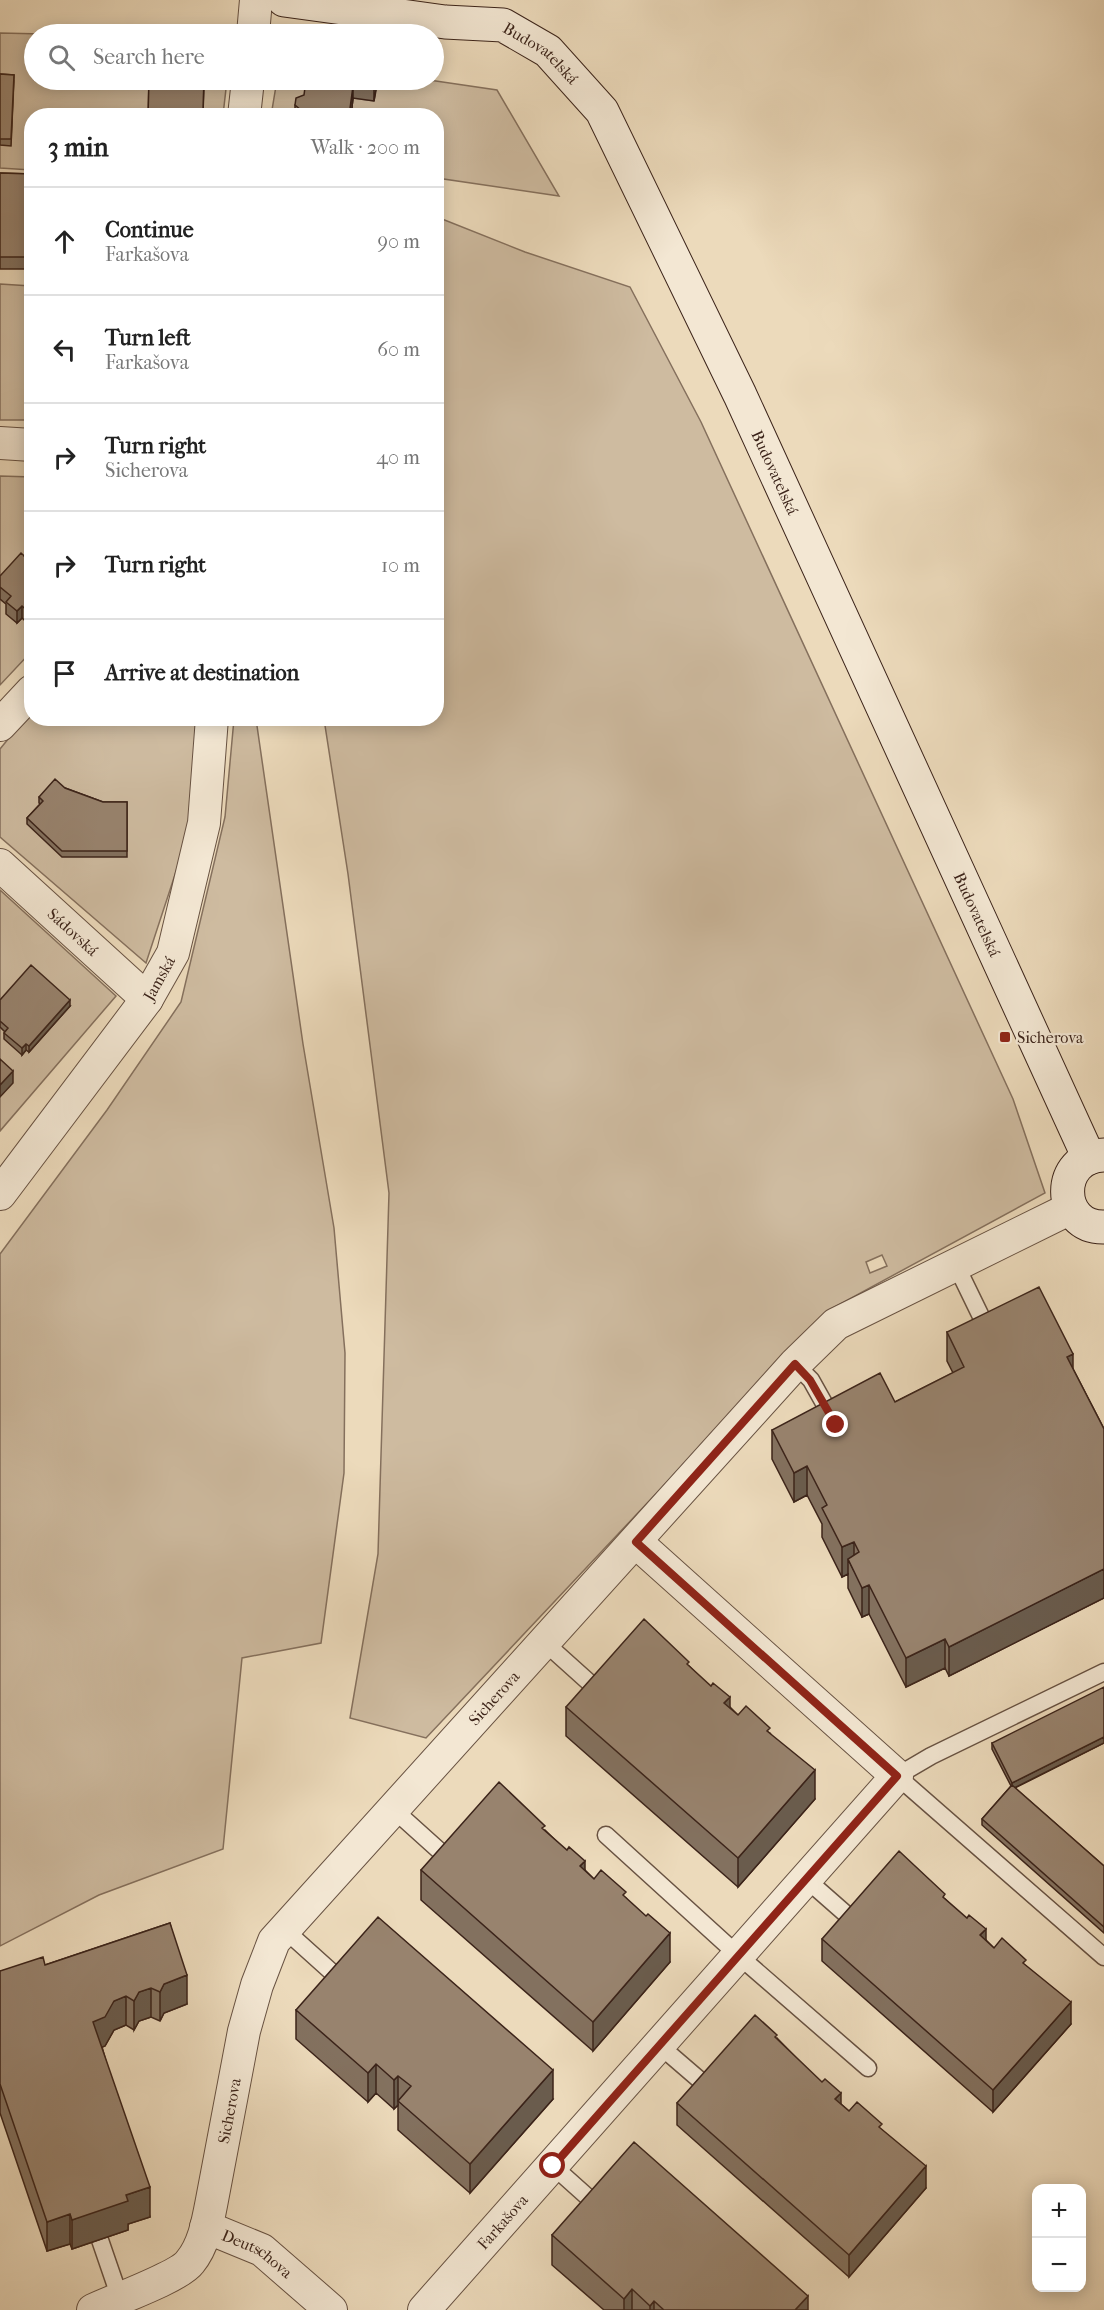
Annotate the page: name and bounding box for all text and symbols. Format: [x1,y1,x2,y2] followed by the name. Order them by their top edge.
[500,18,583,88] street label: Budovatelská
[24,24,444,90] search box
[45,41,78,74] icon: search
[93,44,205,70] text: Search here
[48,132,109,163] text: 3 min
[311,136,420,159] text: Walk · 200 m
[105,217,194,243] text: Continue
[48,225,81,258] icon: ahead
[378,230,420,253] text: 90 m
[105,243,189,266] text: Farkašova
[105,325,191,351] text: Turn left
[48,333,81,366] icon: left
[377,338,420,361] text: 60 m
[105,351,189,374] text: Farkašova
[748,427,803,518] street label: Budovatelská
[105,433,206,459] text: Turn right
[48,441,81,474] icon: right
[376,446,420,469] text: 40 m
[105,459,188,482] text: Sicherova
[48,549,81,582] icon: right
[105,552,206,578] text: Turn right
[381,554,420,577] text: 10 m
[48,657,81,690] icon: arrive
[105,660,299,686] text: Arrive at destination
[950,869,1005,960] street label: Budovatelská
[44,904,103,960] street label: Sádovská
[138,952,179,1006] street label: Jamská
[1017,1028,1084,1047] place label: Sicherova
[998,1030,1012,1044] marker: Sicherova
[822,1411,848,1437] route end
[464,1666,523,1729] street label: Sicherova
[213,2076,245,2145] street label: Sicherova
[539,2152,565,2178] route start
[1032,2184,1086,2292] map controls
[1032,2184,1086,2238] button: +
[473,2190,532,2253] street label: Farkašova
[219,2225,297,2282] street label: Deutschova
[1032,2238,1086,2292] button: −

